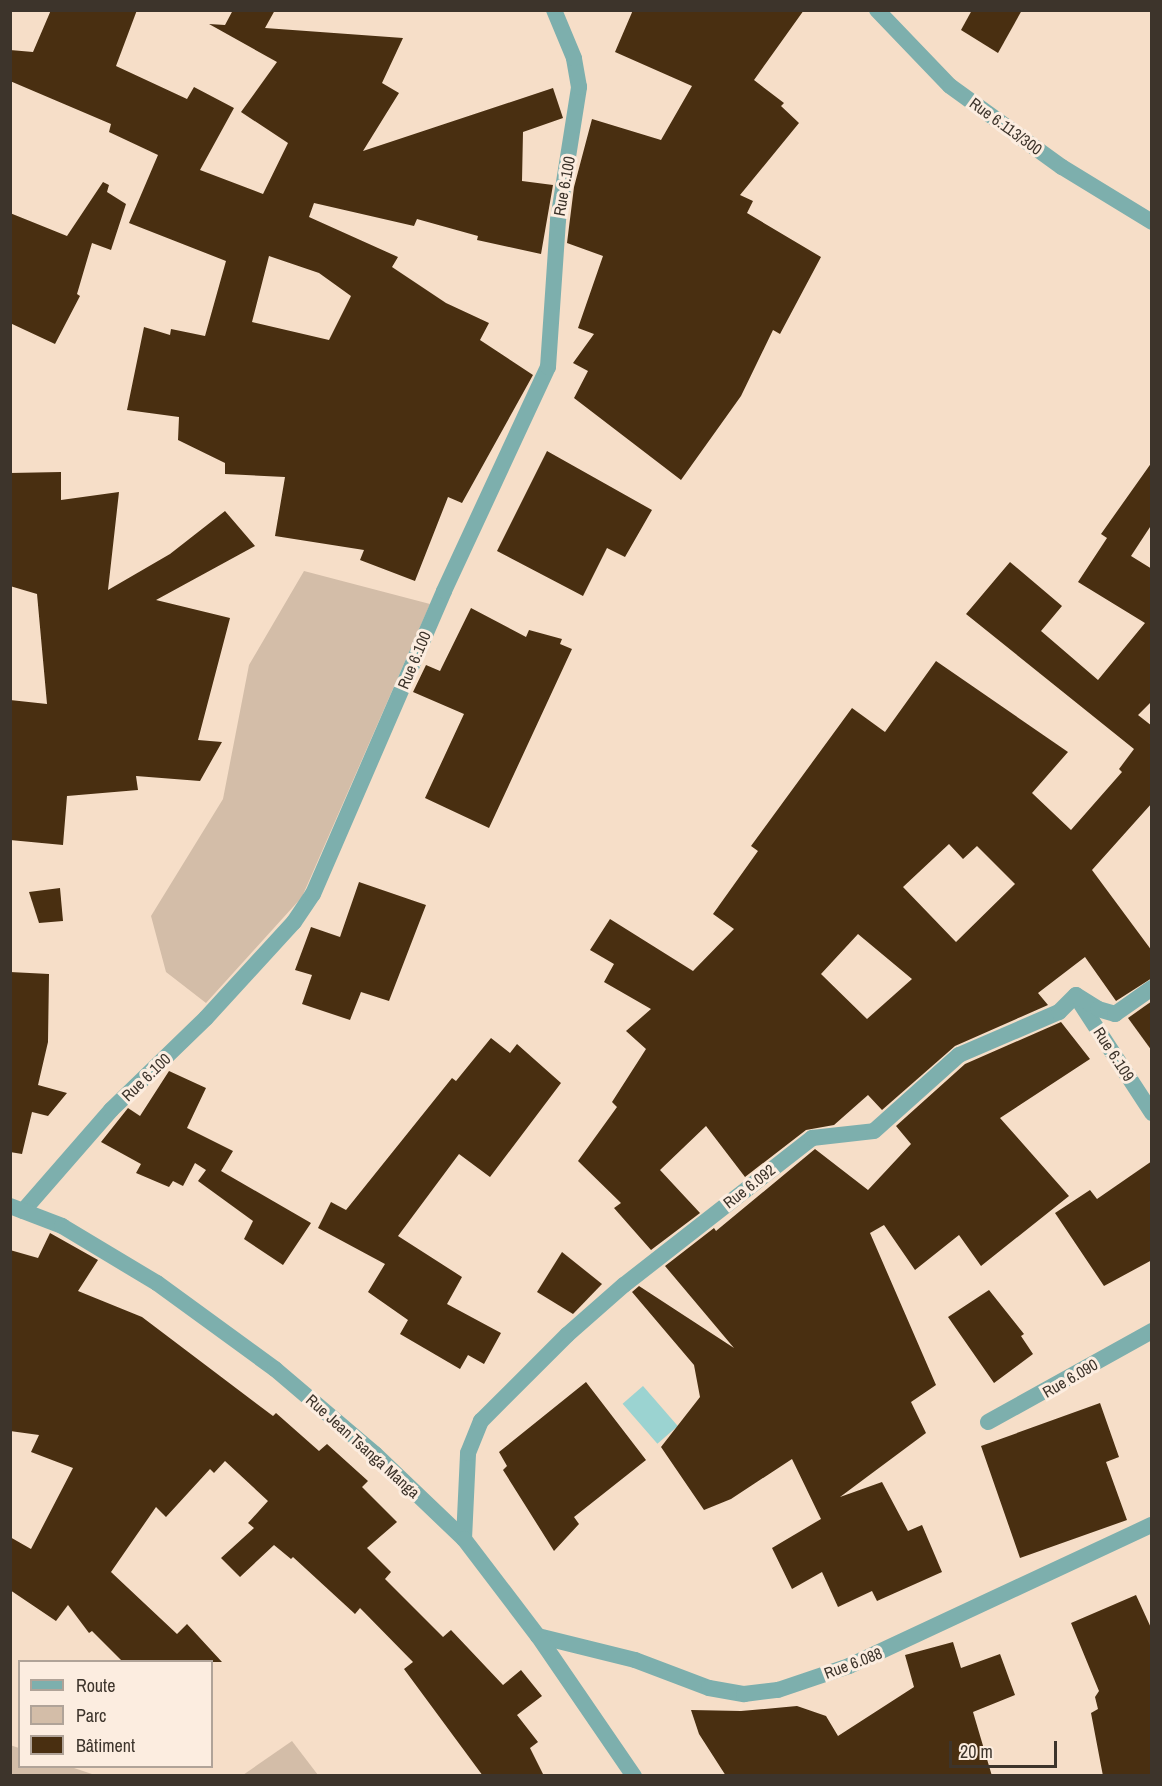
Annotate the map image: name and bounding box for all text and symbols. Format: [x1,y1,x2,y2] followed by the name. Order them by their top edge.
[966,93,1046,159] street label: Rue 6.113/300
[549,155,579,217] street label: Rue 6.100
[393,628,435,692] street label: Rue 6.100
[1089,1023,1139,1085] street label: Rue 6.109
[118,1049,174,1105] street label: Rue 6.100
[719,1160,779,1212] street label: Rue 6.092
[1039,1355,1101,1401] street label: Rue 6.090
[302,1390,424,1502] street label: Rue Jean Tsanga Manga
[821,1643,885,1683] street label: Rue 6.088
[18,1660,213,1768] legend
[76,1673,115,1698] text: Route
[76,1703,106,1728] text: Parc
[952,1729,1060,1767] scale bar
[76,1733,135,1758] text: Bâtiment
[960,1739,993,1764] text: 20 m

